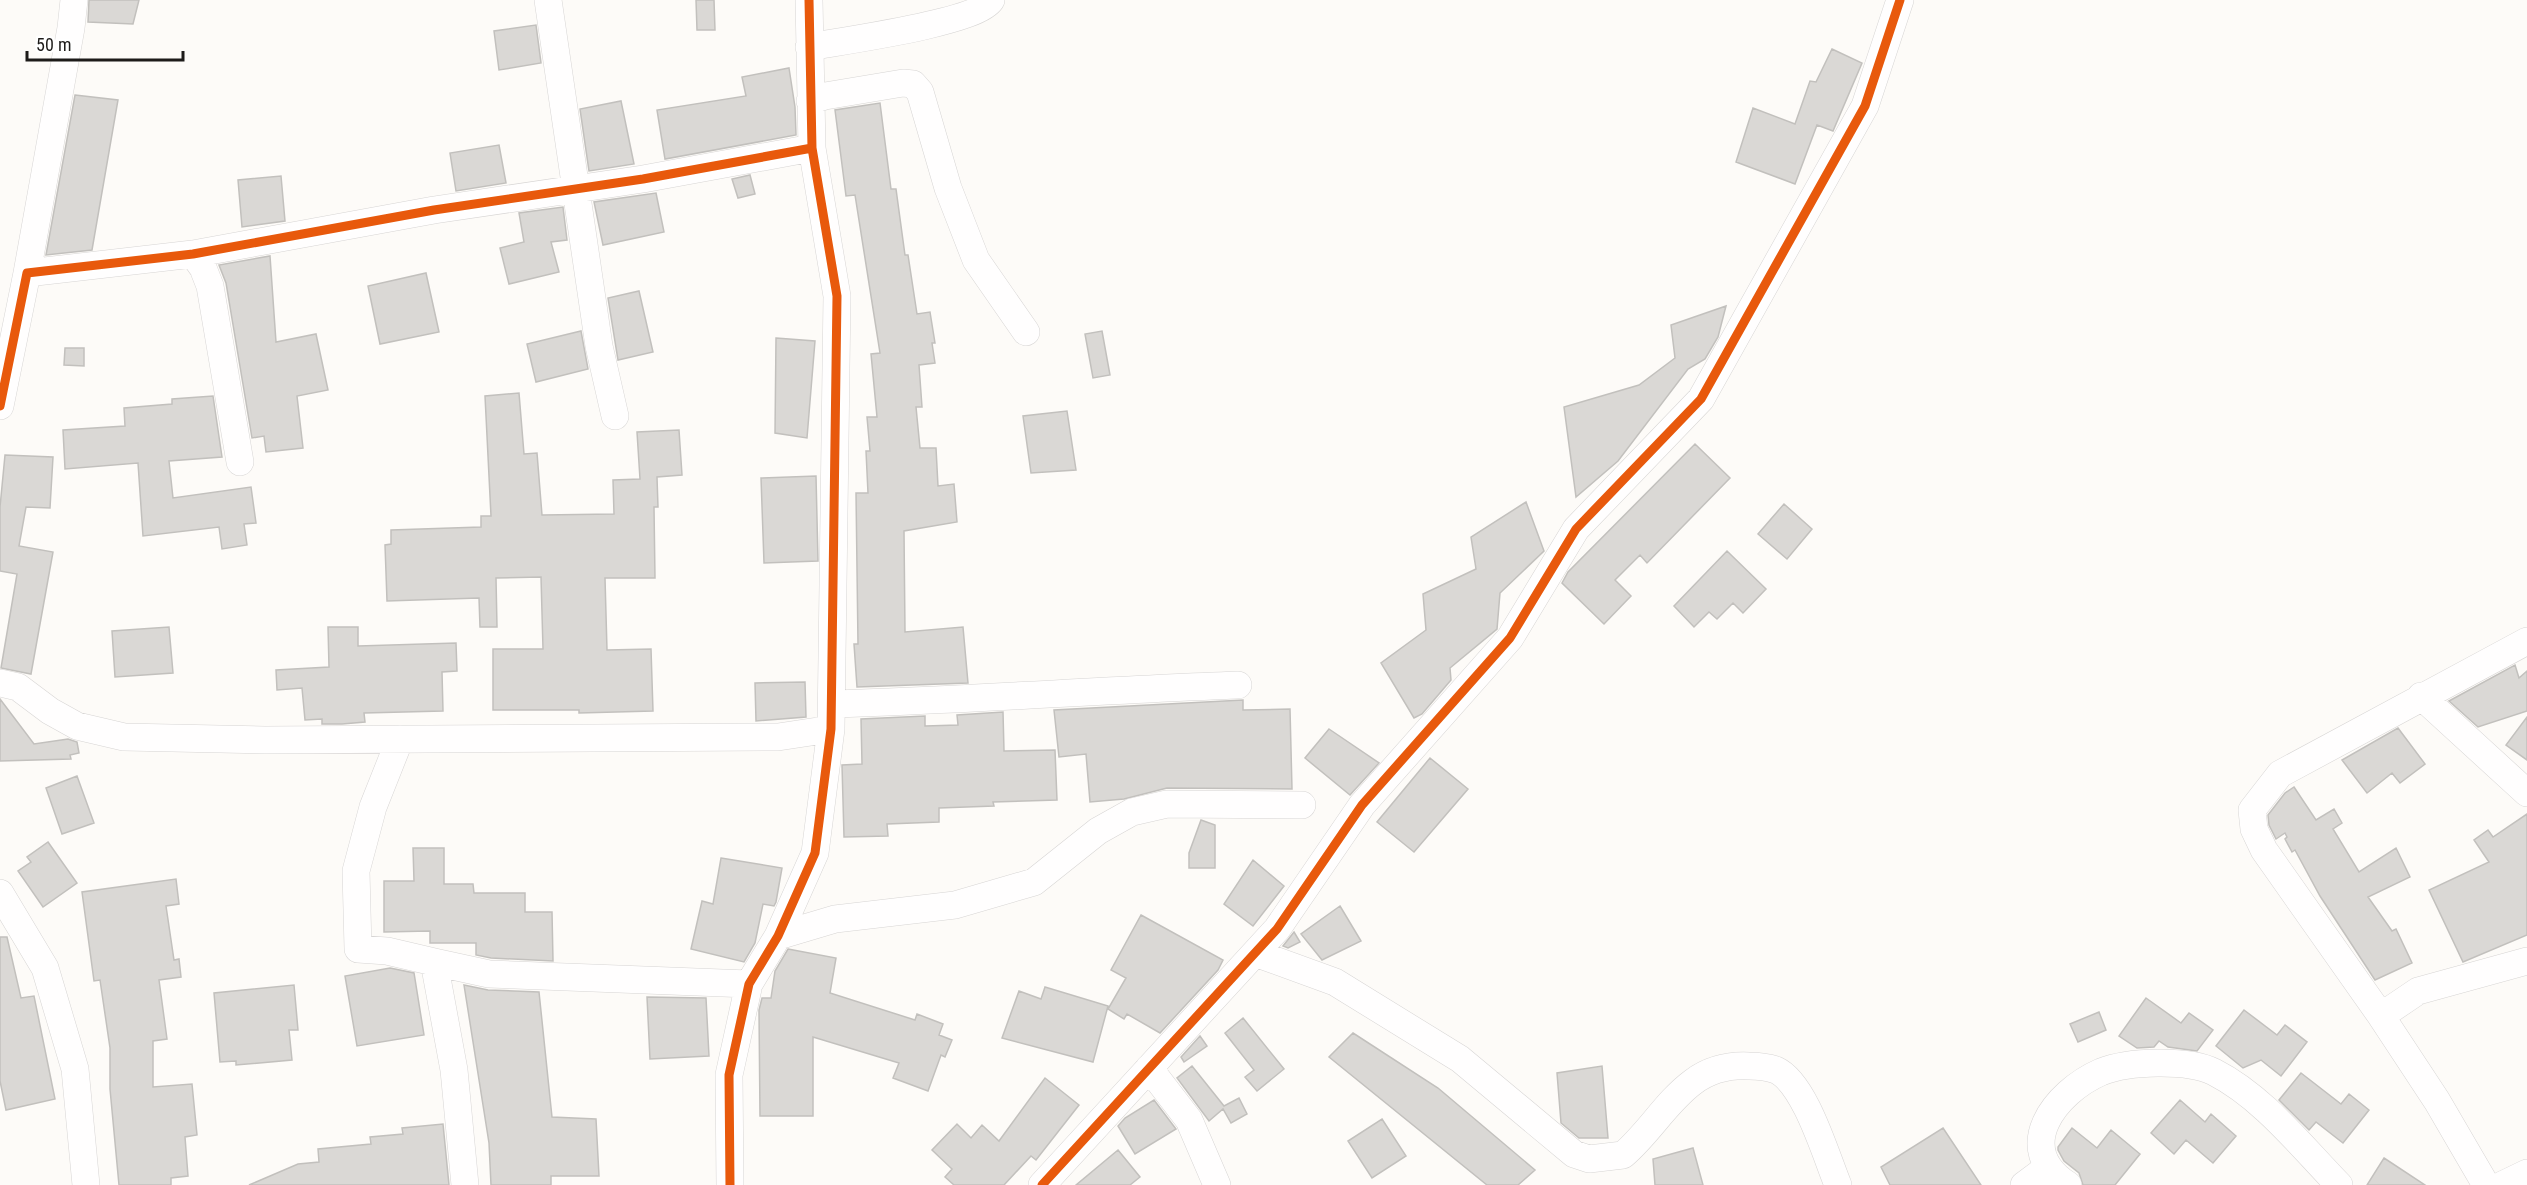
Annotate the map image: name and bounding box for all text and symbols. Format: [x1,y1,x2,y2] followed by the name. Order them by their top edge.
[27,24,183,62] scale bar
[36,34,71,55] text: 50 m

